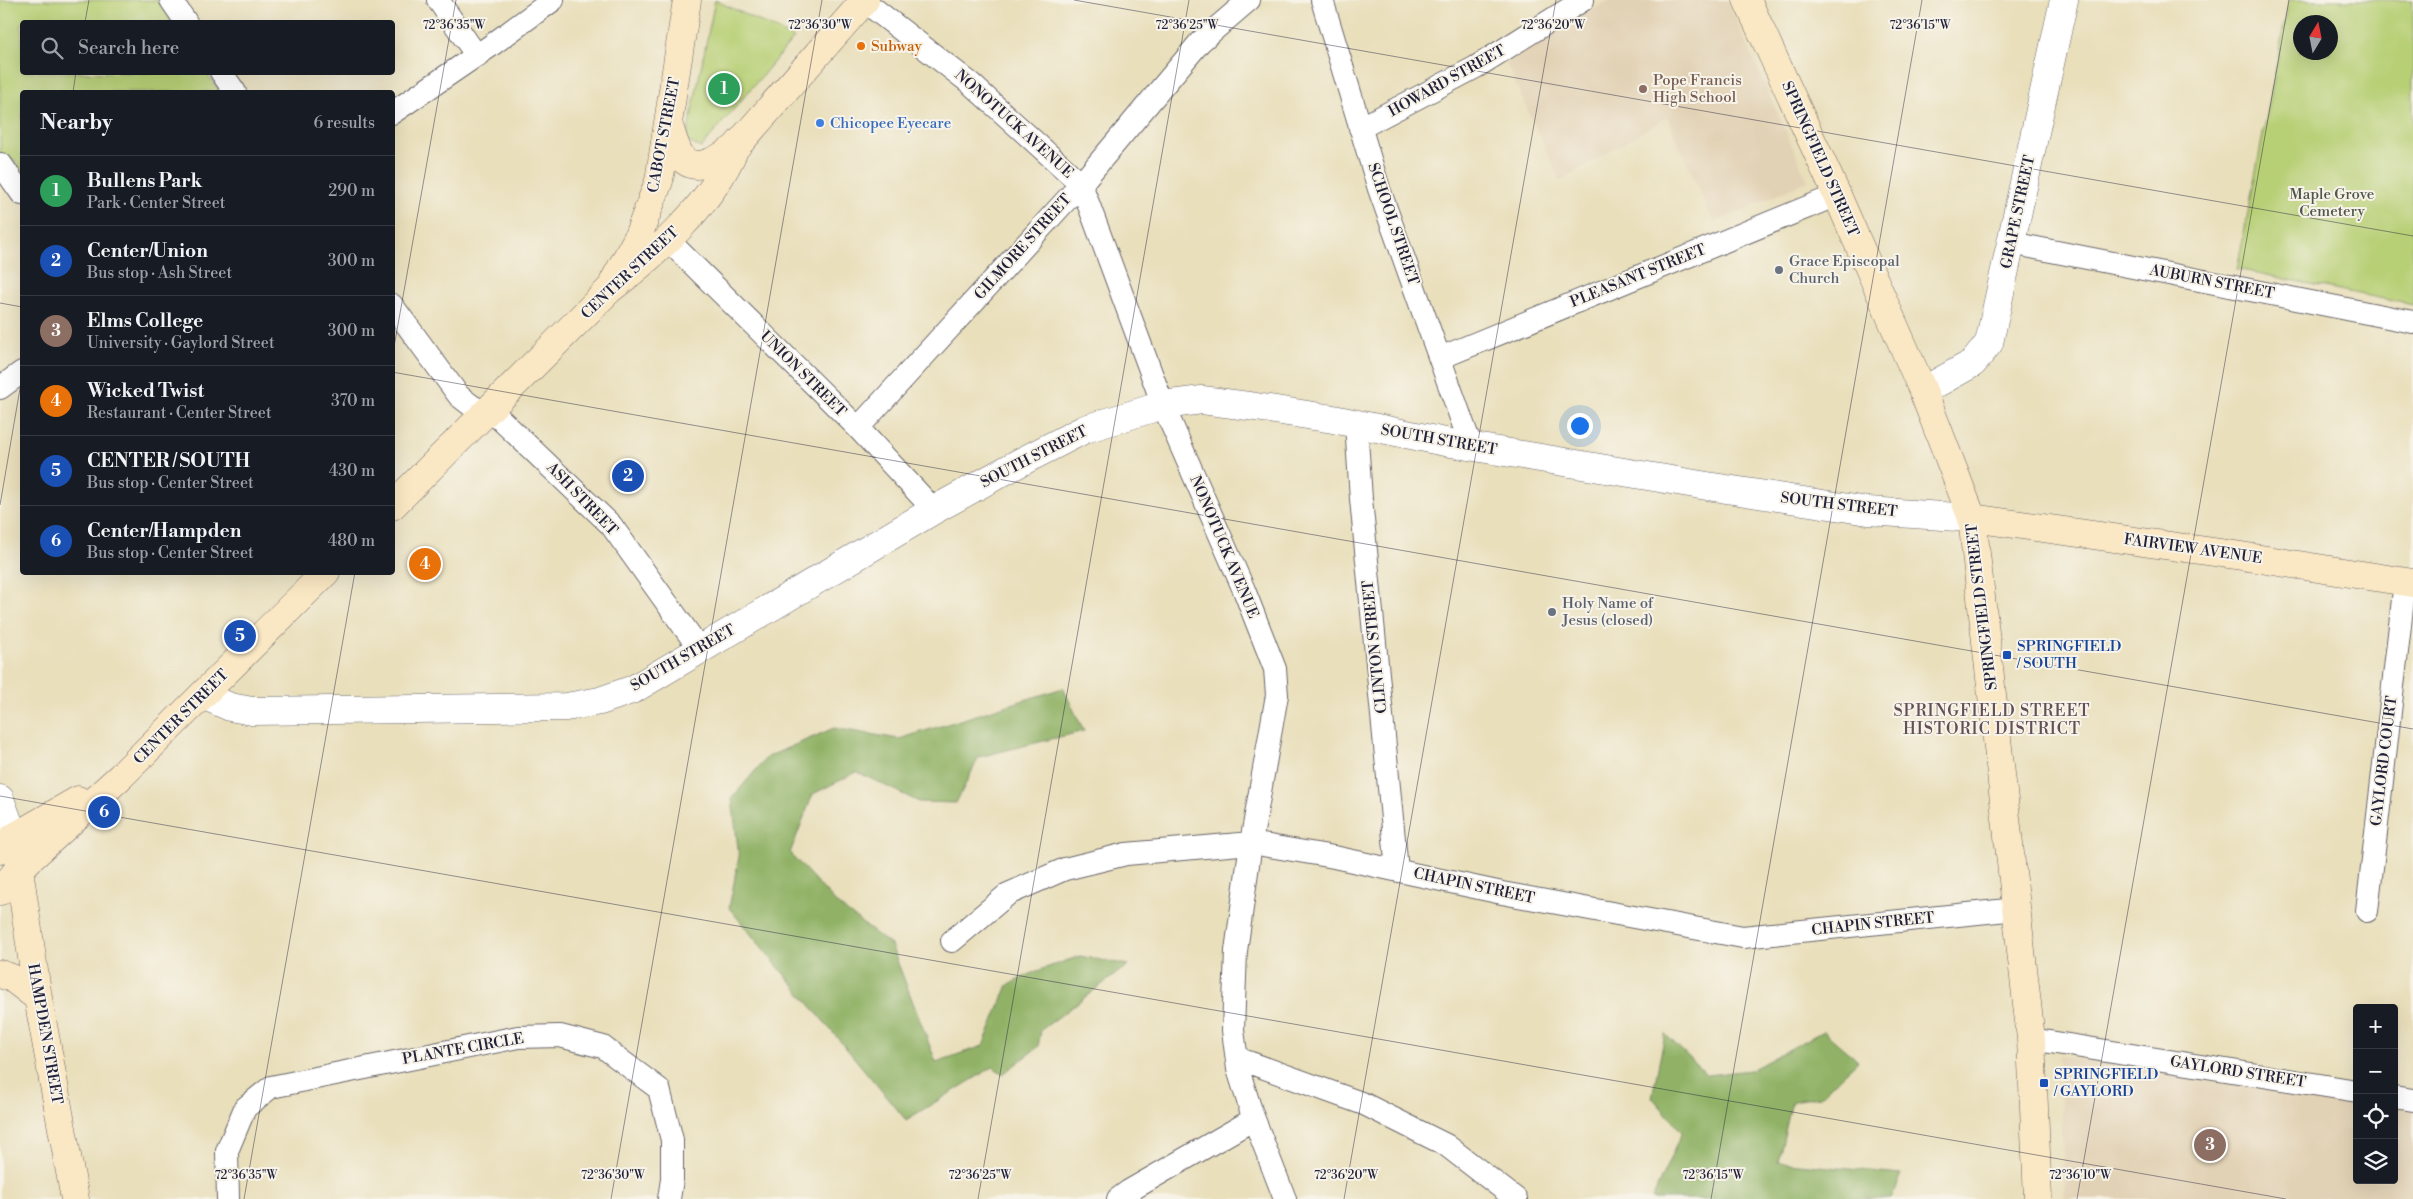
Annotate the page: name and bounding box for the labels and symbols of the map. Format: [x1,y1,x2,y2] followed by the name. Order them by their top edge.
[2293,15,2338,60] north arrow
[423,18,486,33] text: 72°36'35"W
[788,18,853,33] text: 72°36'30"W
[1156,18,1219,33] text: 72°36'25"W
[1521,18,1586,33] text: 72°36'20"W
[1889,18,1952,33] text: 72°36'15"W
[871,37,922,56] place label: Subway
[855,40,867,52] marker: Subway
[1385,41,1509,121] street label: HOWARD STREET
[951,66,1077,182] street label: NONOTUCK AVENUE
[708,70,740,108] pin: 1
[1653,71,1742,107] place label: Pope Francis High School
[643,75,685,194] street label: CABOT STREET
[1777,78,1863,240] street label: SPRINGFIELD STREET
[1637,83,1649,95] marker: Pope Francis High School
[830,114,951,133] place label: Chicopee Eyecare
[814,117,826,129] marker: Chicopee Eyecare
[1997,153,2039,271] street label: GRAPE STREET
[1363,160,1423,288] street label: SCHOOL STREET
[2290,185,2374,221] park label: Maple Grove Cemetery
[970,190,1076,304] street label: GILMORE STREET
[577,223,683,323] street label: CENTER STREET
[1567,240,1709,312] street label: PLEASANT STREET
[1789,252,1900,288] place label: Grace Episcopal Church
[2147,260,2276,304] street label: AUBURN STREET
[1773,264,1785,276] marker: Grace Episcopal Church
[756,327,850,421] street label: UNION STREET
[1567,413,1593,439] your location
[1379,420,1499,460] street label: SOUTH STREET
[977,422,1091,492] street label: SOUTH STREET
[612,457,644,495] pin: 2
[542,458,622,540] street label: ASH STREET
[1185,473,1263,621] street label: NONOTUCK AVENUE
[1779,488,1899,522] street label: SOUTH STREET
[1962,522,2002,692] street label: SPRINGFIELD STREET
[2123,530,2263,568] street label: FAIRVIEW AVENUE
[409,545,441,583] pin: 4
[1359,579,1391,715] street label: CLINTON STREET
[1561,594,1654,630] place label: Holy Name of Jesus (closed)
[1546,606,1558,618] marker: Holy Name of Jesus (closed)
[224,617,256,655] pin: 5
[627,620,739,696] street label: SOUTH STREET
[2016,637,2121,673] place label: SPRINGFIELD / SOUTH
[2001,649,2013,661] marker: SPRINGFIELD / SOUTH
[129,665,233,769] street label: CENTER STREET
[2367,694,2401,827] street label: GAYLORD COURT
[1893,701,2091,739] district label: SPRINGFIELD STREET HISTORIC DISTRICT
[88,793,120,831] pin: 6
[1412,864,1537,908] street label: CHAPIN STREET
[1811,908,1936,940] street label: CHAPIN STREET
[23,962,67,1106] street label: HAMPDEN STREET
[401,1029,525,1069] street label: PLANTE CIRCLE
[2169,1052,2308,1092] street label: GAYLORD STREET
[2053,1065,2158,1101] place label: SPRINGFIELD / GAYLORD
[2038,1077,2050,1089] marker: SPRINGFIELD / GAYLORD
[2194,1126,2226,1164] pin: 3
[215,1168,278,1183] text: 72°36'35"W
[581,1168,646,1183] text: 72°36'30"W
[949,1168,1012,1183] text: 72°36'25"W
[1314,1168,1379,1183] text: 72°36'20"W
[1682,1168,1745,1183] text: 72°36'15"W
[2049,1168,2112,1183] text: 72°36'10"W

